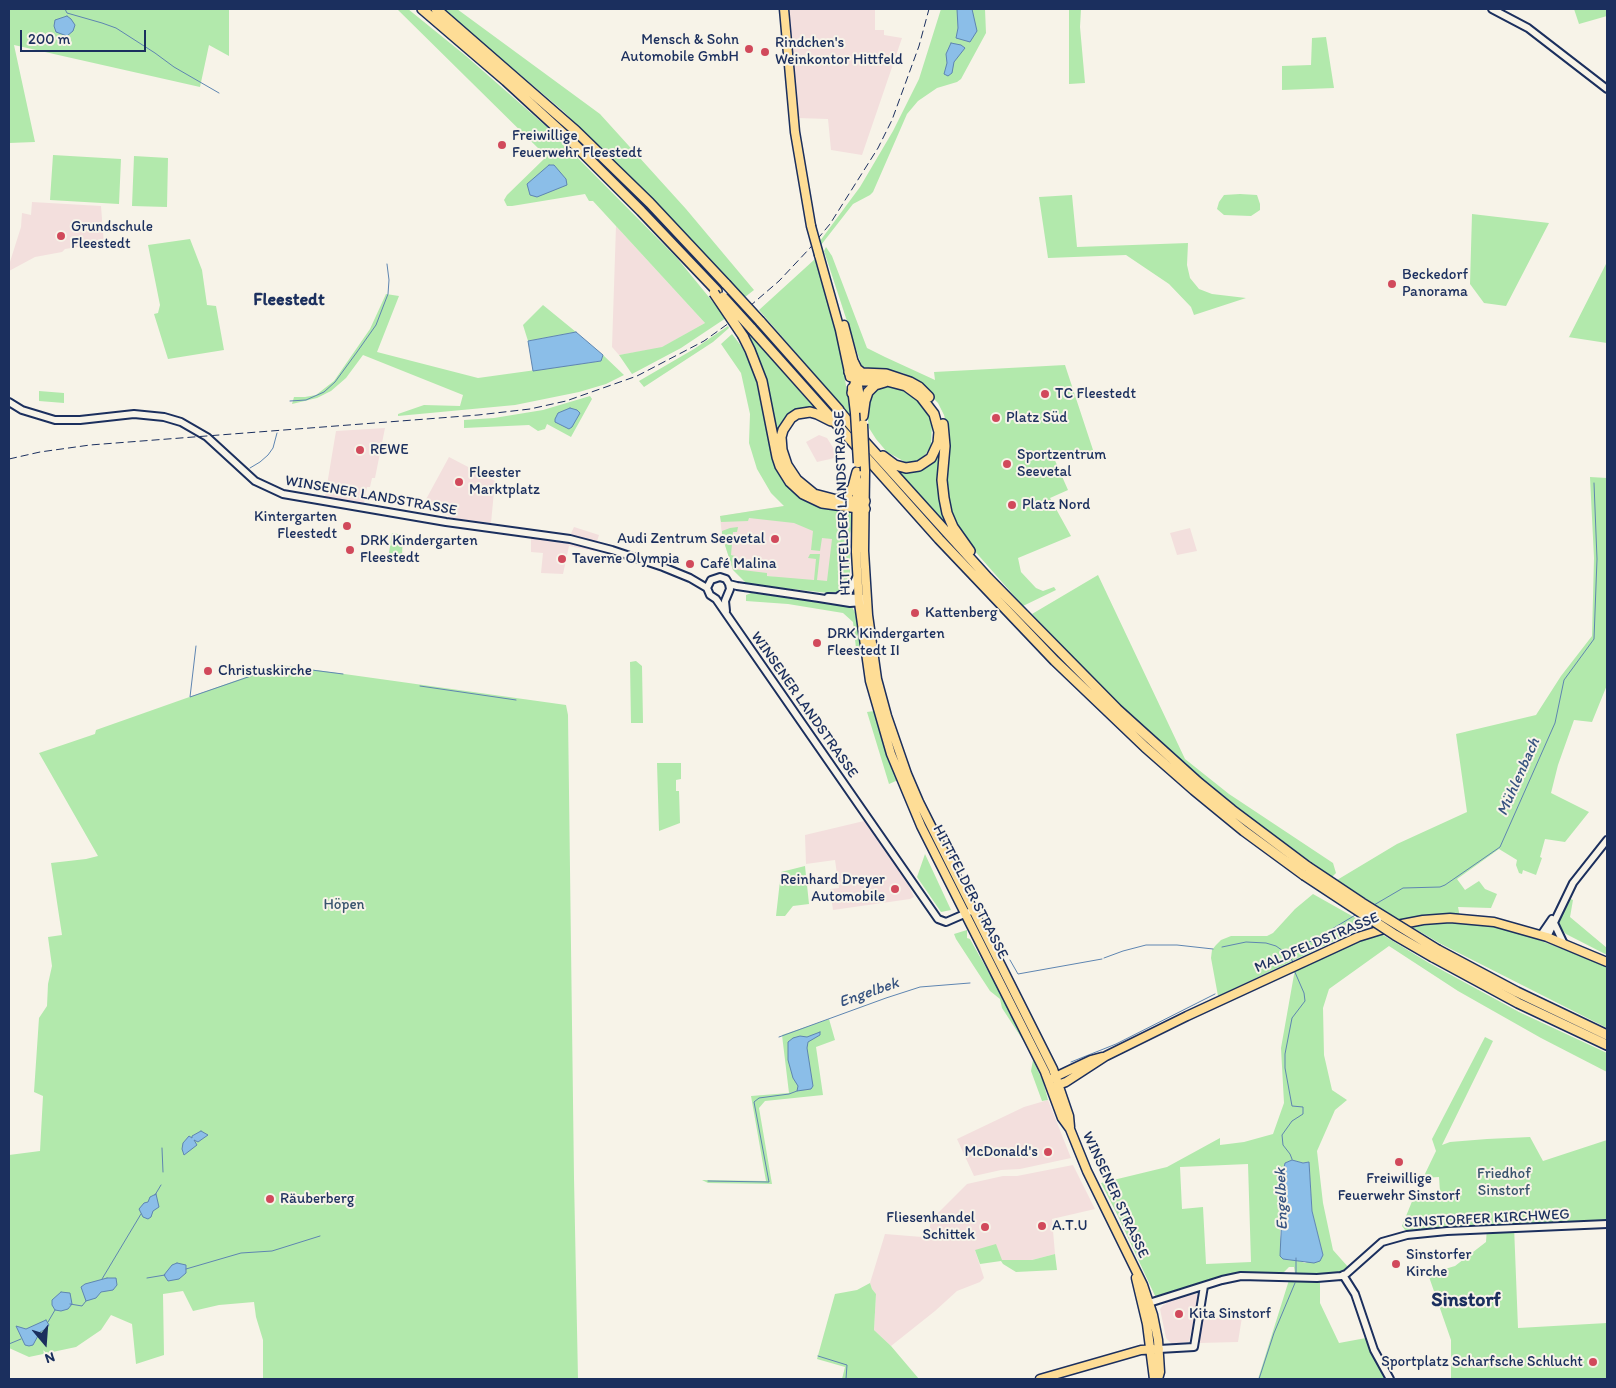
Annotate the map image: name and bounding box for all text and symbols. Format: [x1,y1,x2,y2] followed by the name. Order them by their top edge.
[22,20,149,52] scale bar
[28,30,70,48] text: 200 m
[621,31,739,66] place label: Mensch & Sohn Automobile GmbH
[775,34,903,69] place label: Rindchen's Weinkontor Hittfeld
[743,43,755,55] marker: Mensch & Sohn Automobile GmbH
[759,46,771,58] marker: Rindchen's Weinkontor Hittfeld
[512,127,642,162] place label: Freiwillige Feuerwehr Fleestedt
[496,139,508,151] marker: Freiwillige Feuerwehr Fleestedt
[71,218,153,253] place label: Grundschule Fleestedt
[55,230,67,242] marker: Grundschule Fleestedt
[1402,266,1468,301] place label: Beckedorf Panorama
[1386,278,1398,290] marker: Beckedorf Panorama
[253,289,325,311] district label: Fleestedt
[1055,385,1136,403] place label: TC Fleestedt
[1039,388,1051,400] marker: TC Fleestedt
[1006,409,1068,427] place label: Platz Süd
[831,410,855,596] street label: HITTFELDER LANDSTRASSE
[990,412,1002,424] marker: Platz Süd
[370,441,409,459] place label: REWE
[354,444,366,456] marker: REWE
[1017,446,1106,481] place label: Sportzentrum Seevetal
[1001,458,1013,470] marker: Sportzentrum Seevetal
[469,464,540,499] place label: Fleester Marktplatz
[283,472,459,520] street label: WINSENER LANDSTRASSE
[453,476,465,488] marker: Fleester Marktplatz
[1022,496,1090,514] place label: Platz Nord
[1006,499,1018,511] marker: Platz Nord
[254,508,337,543] place label: Kintergarten Fleestedt
[341,520,353,532] marker: Kintergarten Fleestedt
[617,530,765,548] place label: Audi Zentrum Seevetal
[360,532,478,567] place label: DRK Kindergarten Fleestedt
[769,533,781,545] marker: Audi Zentrum Seevetal
[344,544,356,556] marker: DRK Kindergarten Fleestedt
[572,550,679,568] place label: Taverne Olympia
[556,553,568,565] marker: Taverne Olympia
[700,555,777,573] place label: Café Malina
[684,558,696,570] marker: Café Malina
[925,604,997,622] place label: Kattenberg
[909,607,921,619] marker: Kattenberg
[827,625,945,660] place label: DRK Kindergarten Fleestedt II
[747,628,861,782] street label: WINSENER LANDSTRASSE
[811,637,823,649] marker: DRK Kindergarten Fleestedt II
[218,662,312,680] place label: Christuskirche
[202,665,214,677] marker: Christuskirche
[1493,735,1545,819] water label: Mühlenbach
[928,822,1012,962] street label: HITTFELDER STRASSE
[780,871,885,906] place label: Reinhard Dreyer Automobile
[889,883,901,895] marker: Reinhard Dreyer Automobile
[323,896,365,914] park label: Höpen
[1252,909,1382,977] street label: MALDFELDSTRASSE
[836,974,902,1012] water label: Engelbek
[1078,1129,1152,1261] street label: WINSENER STRASSE
[965,1143,1038,1161] place label: McDonald's
[1042,1146,1054,1158] marker: McDonald's
[1393,1156,1405,1168] marker: Freiwillige Feuerwehr Sinstorf
[1477,1165,1531,1200] park label: Friedhof Sinstorf
[1271,1168,1293,1230] water label: Engelbek
[1338,1170,1460,1205] place label: Freiwillige Feuerwehr Sinstorf
[280,1190,354,1208] place label: Räuberberg
[264,1193,276,1205] marker: Räuberberg
[1404,1206,1570,1232] street label: SINSTORFER KIRCHWEG
[886,1209,975,1244] place label: Fliesenhandel Schittek
[1052,1217,1087,1235] place label: A.T.U
[1036,1220,1048,1232] marker: A.T.U
[979,1221,991,1233] marker: Fliesenhandel Schittek
[1406,1246,1471,1281] place label: Sinstorfer Kirche
[1390,1258,1402,1270] marker: Sinstorfer Kirche
[1431,1289,1501,1313] district label: Sinstorf
[1189,1305,1271,1323] place label: Kita Sinstorf
[1173,1308,1185,1320] marker: Kita Sinstorf
[20,1318,70,1368] north arrow
[43,1348,57,1367] text: N
[1381,1353,1583,1371] place label: Sportplatz Scharfsche Schlucht
[1587,1356,1599,1368] marker: Sportplatz Scharfsche Schlucht

